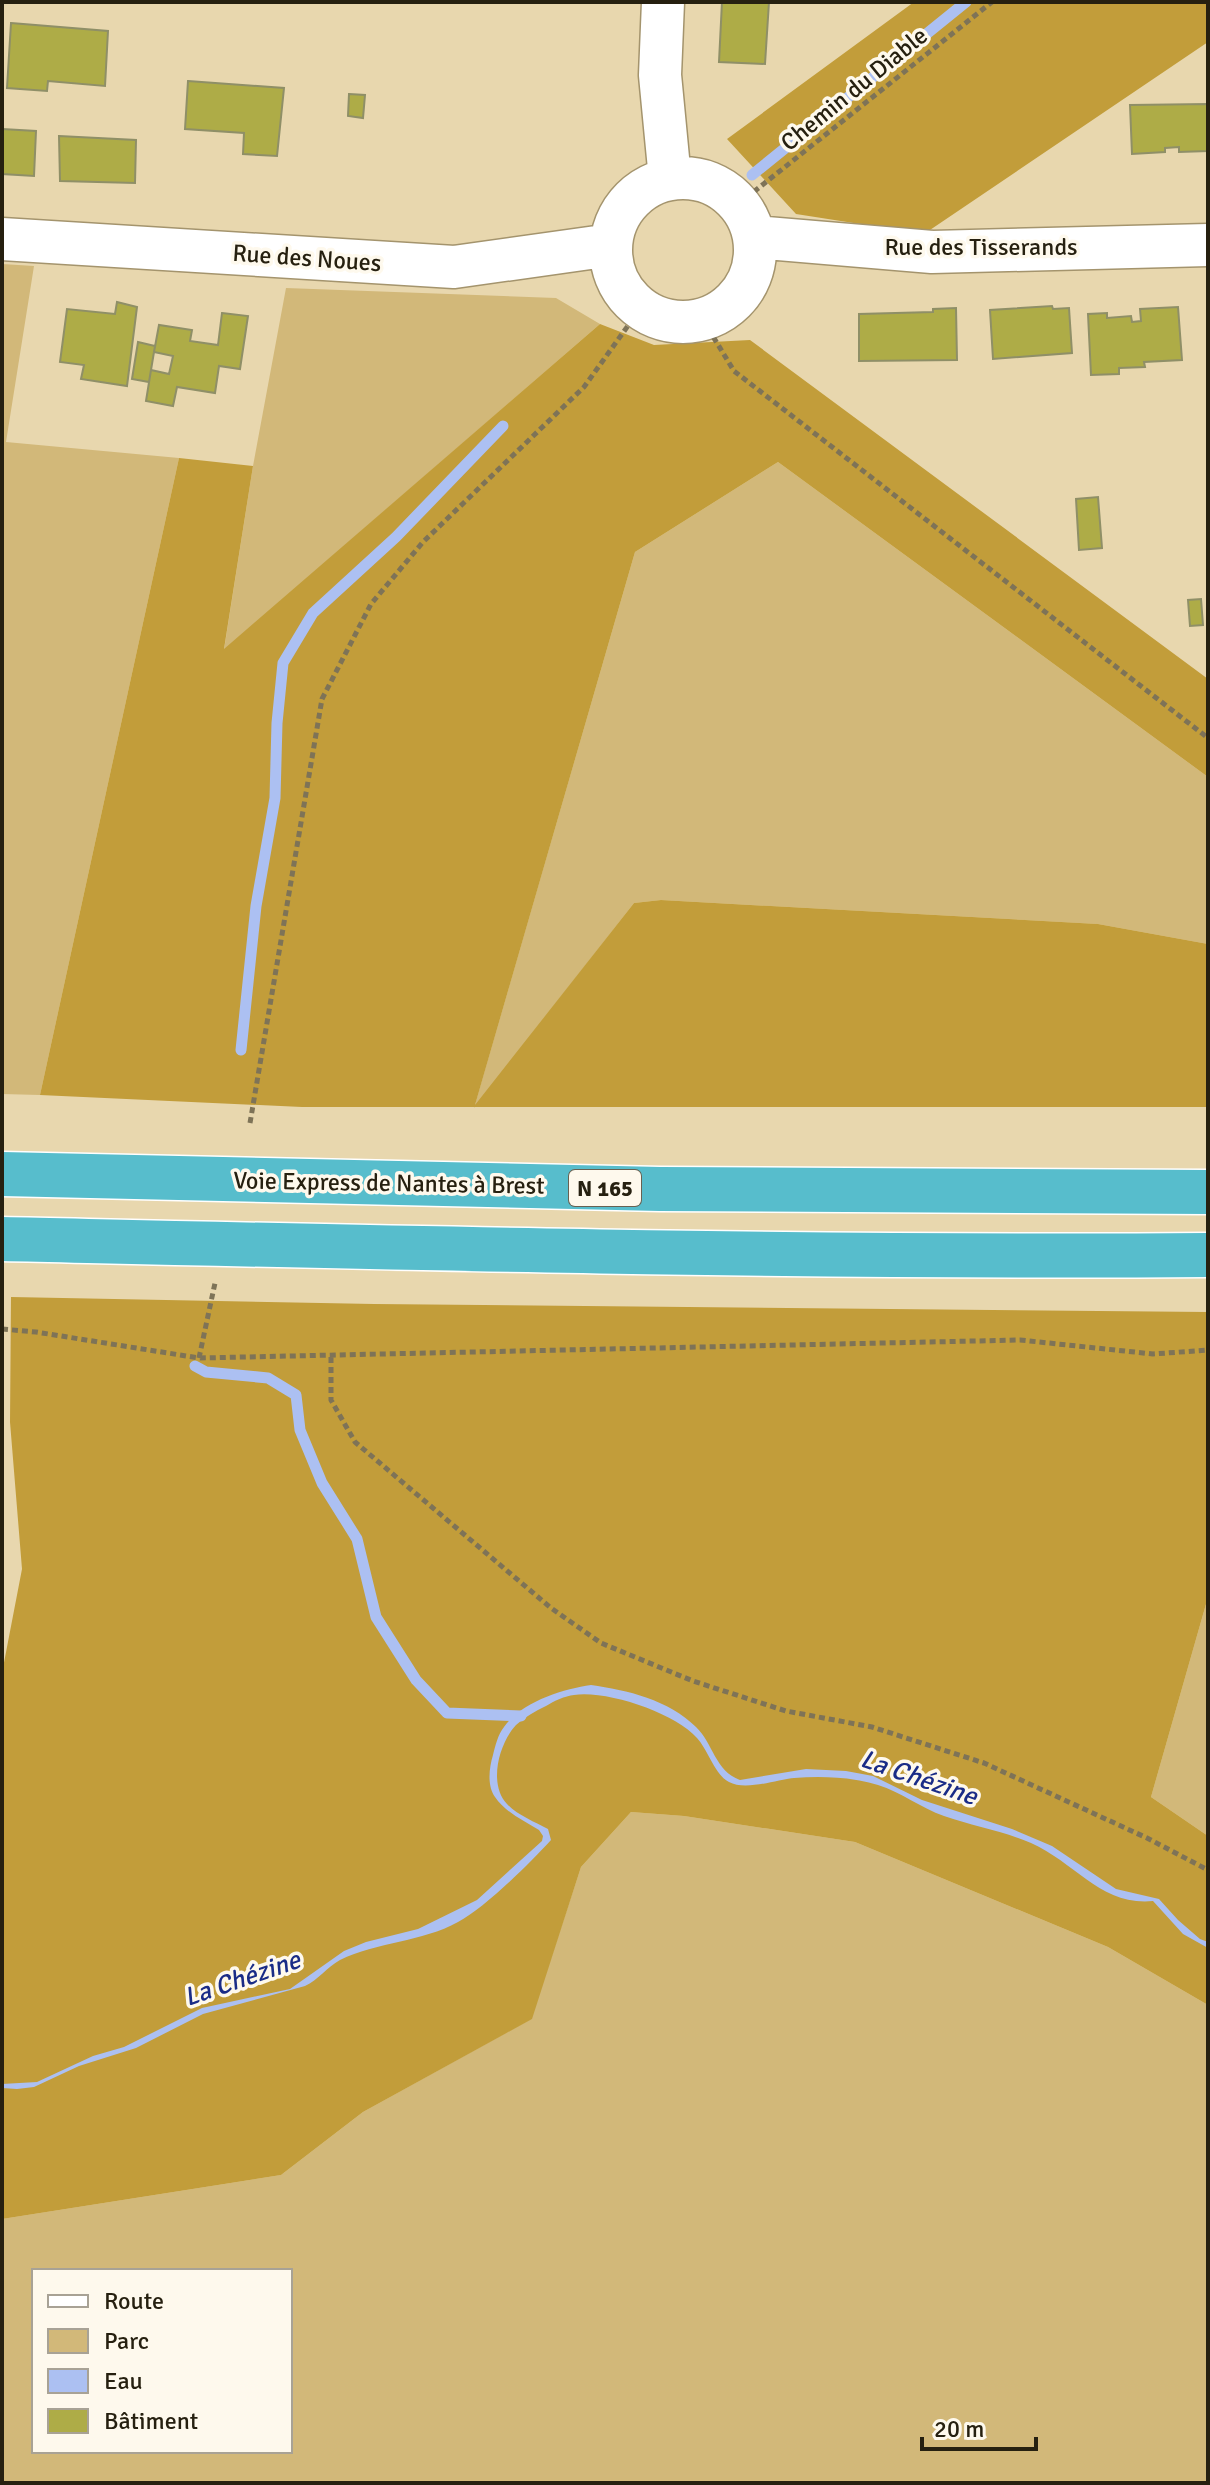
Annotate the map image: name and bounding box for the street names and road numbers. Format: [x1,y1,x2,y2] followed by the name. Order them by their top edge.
[774,21,934,157] street label: Chemin du Diable
[884,232,1078,262] street label: Rue des Tisserands
[232,238,382,278] street label: Rue des Noues
[233,1165,545,1201] street label: Voie Express de Nantes à Brest
[569,1170,641,1206] road number: N 165

